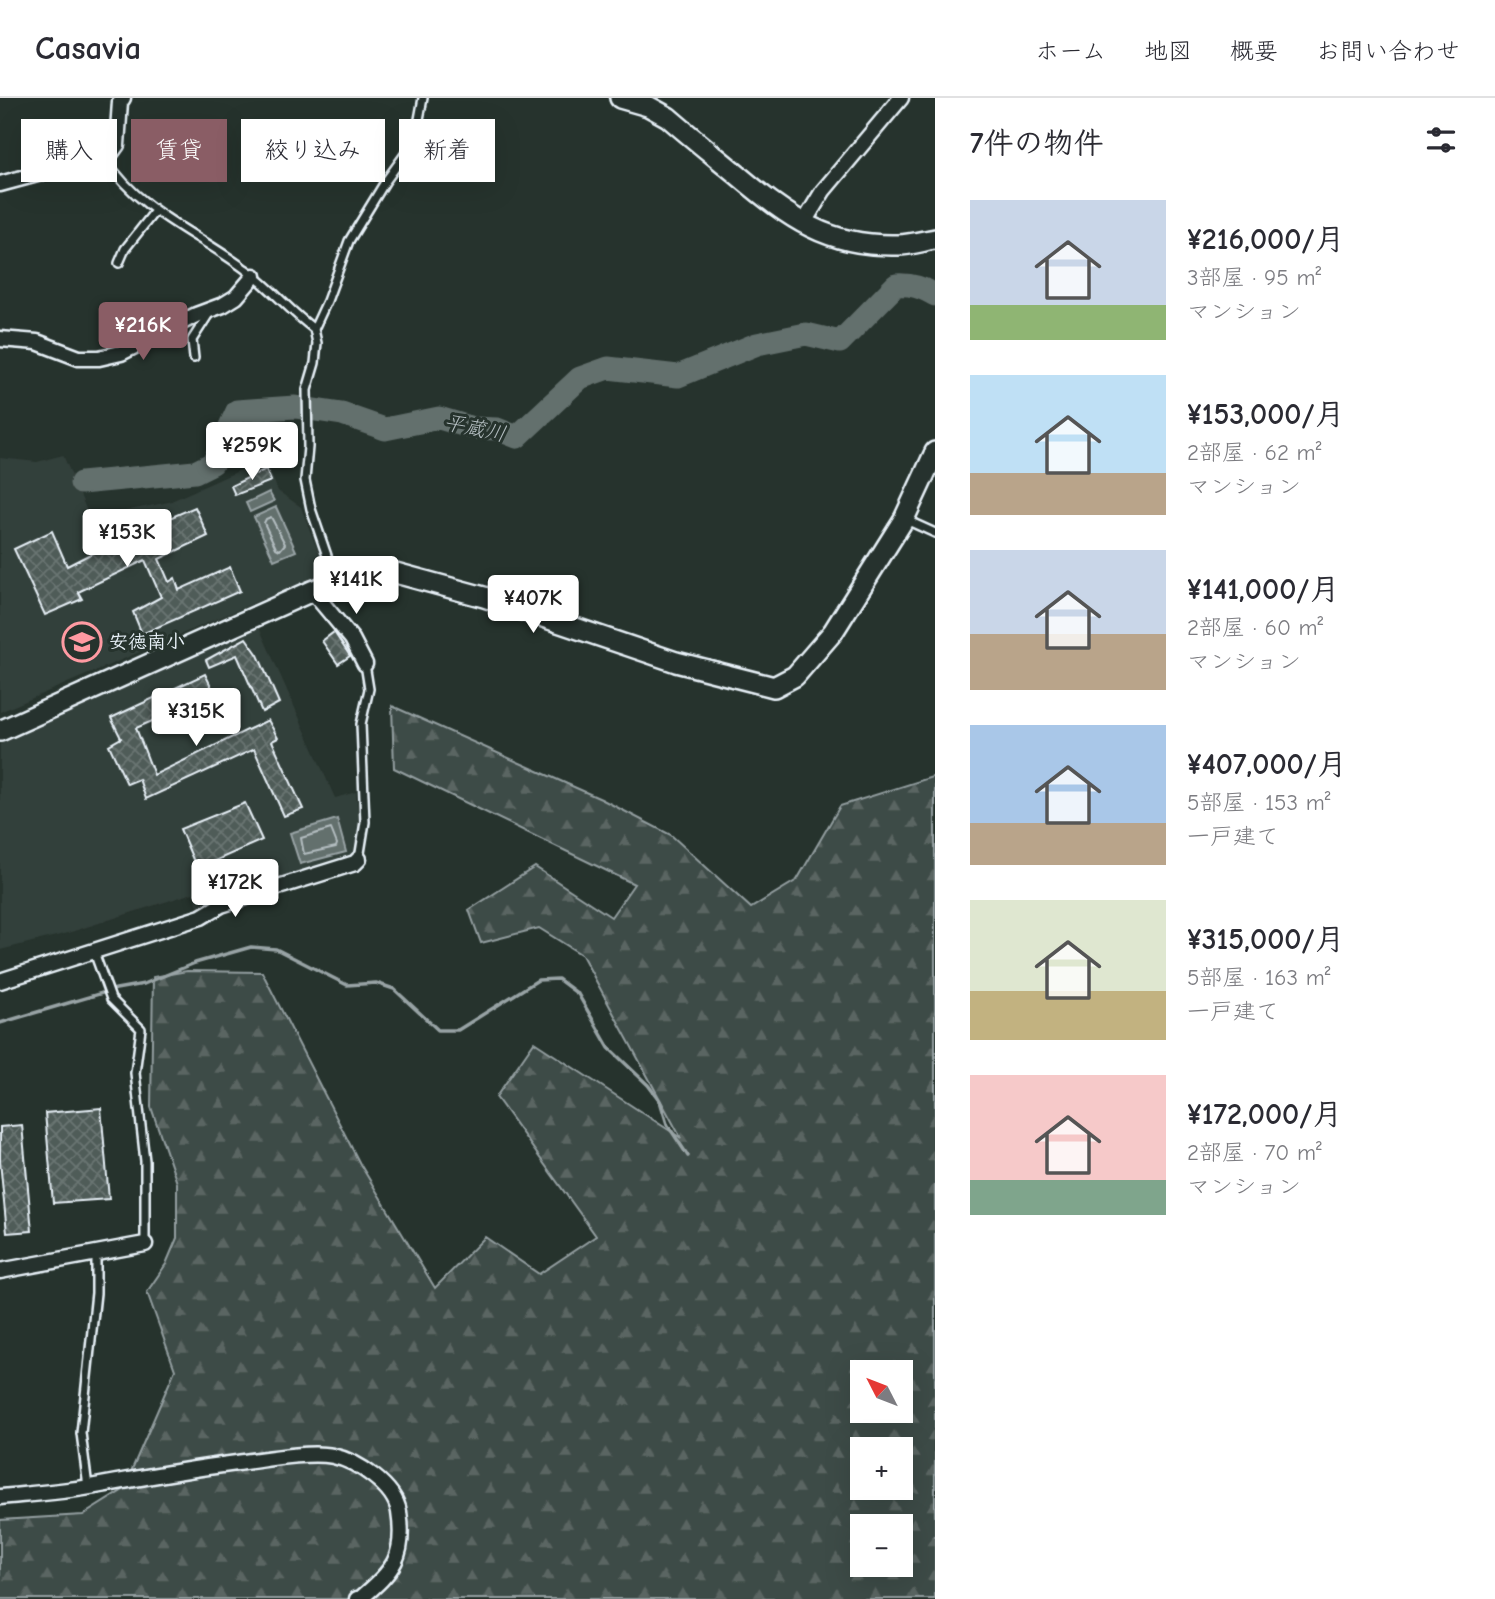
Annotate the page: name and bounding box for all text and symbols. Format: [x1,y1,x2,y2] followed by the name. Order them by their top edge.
[35,29,141,67] text: Casavia
[1035,37,1106,65] text: ホーム
[1144,37,1192,65] text: 地図
[1230,37,1278,65] text: 概要
[1316,37,1460,65] text: お問い合わせ
[21,119,117,182] chip: 購入
[131,119,227,182] chip: 賃貸
[241,119,385,182] chip: 絞り込み
[399,119,495,182] chip: 新着
[1422,121,1460,159] icon: filters
[970,126,1104,161] text: 7件の物件
[1187,222,1345,257] text: ¥216,000/月
[1026,228,1110,312] icon: home
[1187,264,1321,291] text: 3部屋 · 95 m²
[1187,298,1301,325] text: マンション
[94,302,192,362] pin: ¥216K
[115,311,171,338] text: ¥216K
[1187,397,1345,432] text: ¥153,000/月
[1026,403,1110,487] icon: home
[442,410,508,446] water label: 平蔵川
[203,422,301,482] pin: ¥259K
[222,431,282,458] text: ¥259K
[1187,439,1321,466] text: 2部屋 · 62 m²
[1187,473,1301,500] text: マンション
[78,510,176,569] pin: ¥153K
[99,518,155,545] text: ¥153K
[307,556,405,616] pin: ¥141K
[330,565,382,592] text: ¥141K
[1187,572,1339,607] text: ¥141,000/月
[484,575,582,635] pin: ¥407K
[1026,578,1110,662] icon: home
[504,584,562,611] text: ¥407K
[1187,614,1323,641] text: 2部屋 · 60 m²
[61,621,103,663] school or university icon: 安徳南小
[109,631,185,653] place label: 安徳南小
[1187,648,1301,675] text: マンション
[147,688,245,748] pin: ¥315K
[168,697,224,724] text: ¥315K
[1187,747,1347,782] text: ¥407,000/月
[1026,753,1110,837] icon: home
[1187,789,1331,816] text: 5部屋 · 153 m²
[1187,823,1279,850] text: 一戸建て
[186,860,284,919] pin: ¥172K
[207,868,263,895] text: ¥172K
[1187,922,1345,957] text: ¥315,000/月
[1026,928,1110,1012] icon: home
[1187,964,1331,991] text: 5部屋 · 163 m²
[1187,998,1279,1025] text: 一戸建て
[1187,1097,1342,1132] text: ¥172,000/月
[1026,1103,1110,1187] icon: home
[1187,1139,1322,1166] text: 2部屋 · 70 m²
[1187,1173,1301,1200] text: マンション
[850,1360,914,1423] north arrow
[850,1360,913,1577] map controls
[850,1437,913,1500] button: +
[850,1514,913,1577] button: −

